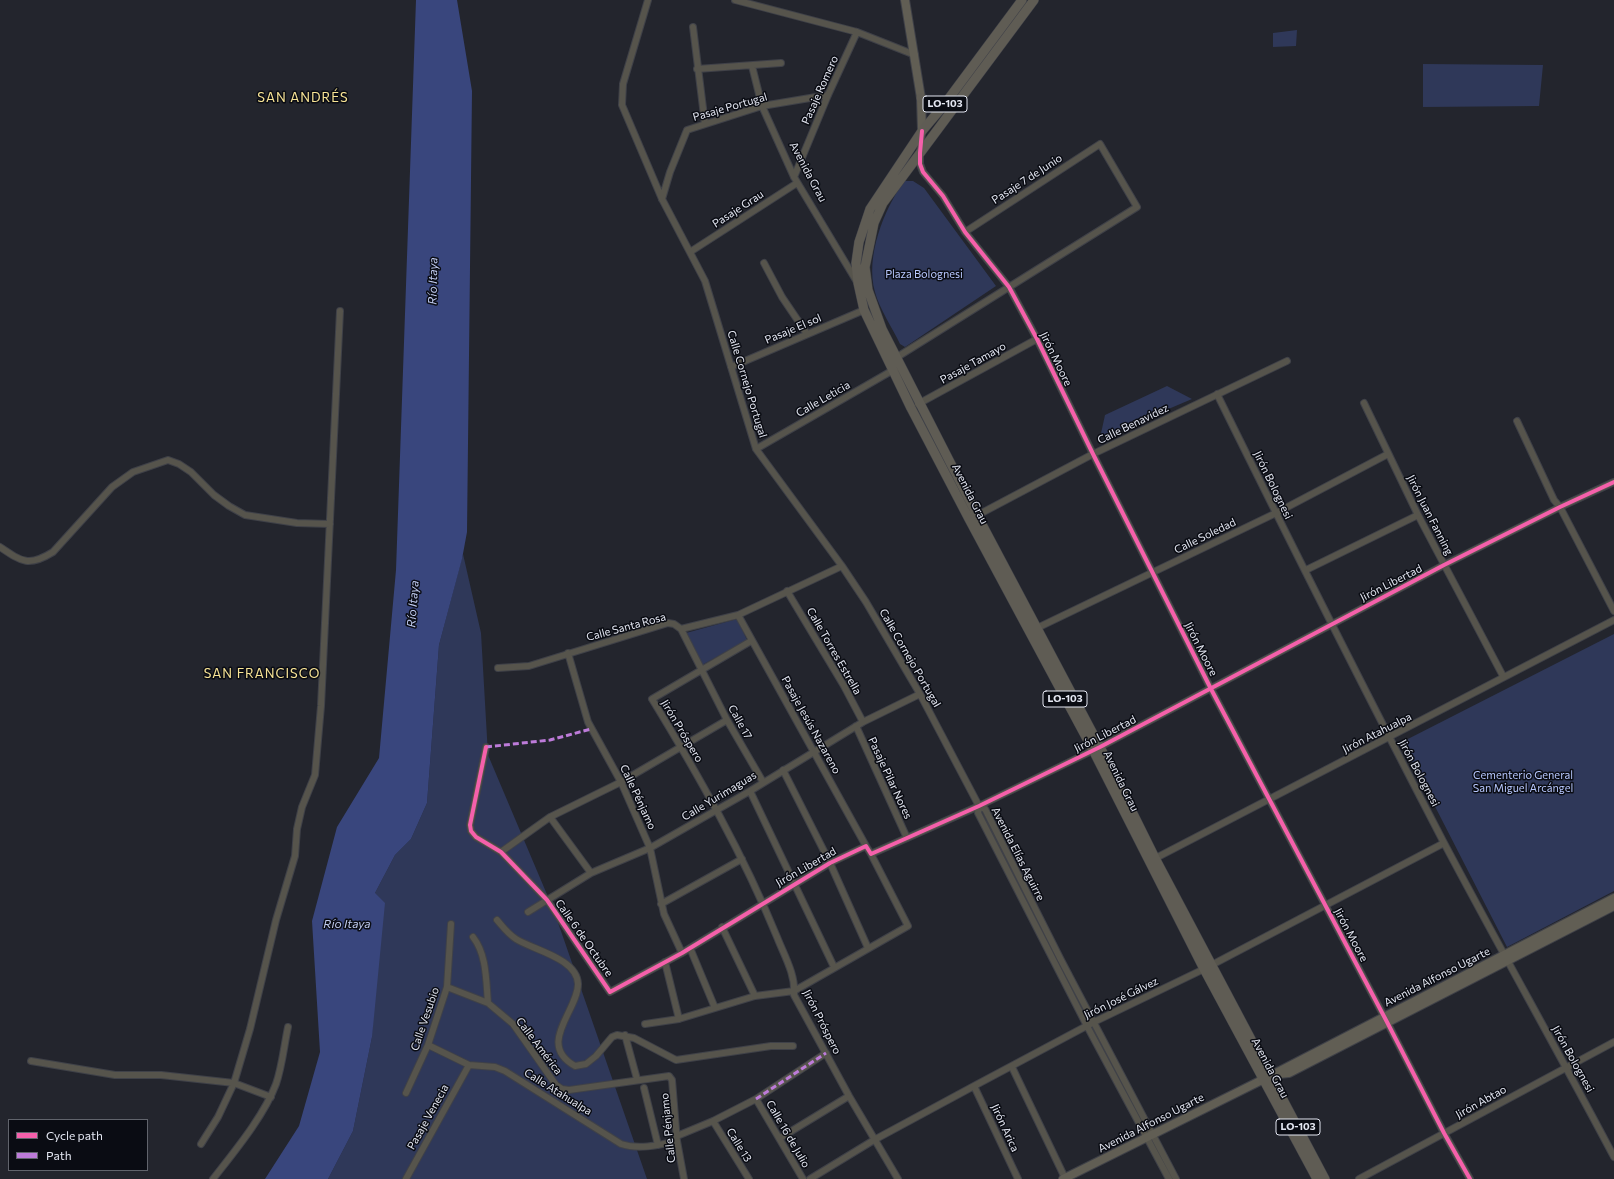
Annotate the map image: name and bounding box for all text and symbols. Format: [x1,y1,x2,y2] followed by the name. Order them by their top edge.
[799,54,841,126] street label: Pasaje Romero
[257,90,349,106] district label: SAN ANDRÉS
[691,90,769,124] street label: Pasaje Portugal
[923,96,967,112] road number: LO-103
[787,140,829,204] street label: Avenida Grau
[989,151,1065,207] street label: Pasaje 7 de Junio
[710,188,766,230] street label: Pasaje Grau
[425,257,441,305] water label: Río Itaya
[885,267,963,281] park label: Plaza Bolognesi
[763,311,823,347] street label: Pasaje El sol
[724,329,770,439] street label: Calle Cornejo Portugal
[1037,330,1075,388] street label: Jirón Moore
[938,339,1008,387] street label: Pasaje Tamayo
[794,378,852,420] street label: Calle Leticia
[1095,401,1171,447] street label: Calle Benavidez
[1251,449,1295,521] street label: Jirón Bolognesi
[949,462,991,526] street label: Avenida Grau
[1404,473,1456,557] street label: Jirón Juan Fanning
[1172,515,1238,557] street label: Calle Soledad
[1358,562,1424,604] street label: Jirón Libertad
[404,580,422,628] water label: Río Itaya
[804,605,864,697] street label: Calle Torres Estrella
[876,606,944,710] street label: Calle Cornejo Portugal
[585,610,667,644] street label: Calle Santa Rosa
[1182,620,1220,678] street label: Jirón Moore
[204,666,320,682] district label: SAN FRANCISCO
[779,674,843,776] street label: Pasaje Jesús Nazareno
[1043,691,1087,707] road number: LO-103
[658,697,706,765] street label: Jirón Próspero
[725,702,755,742] street label: Calle 17
[1340,710,1414,756] street label: Jirón Atahualpa
[1072,713,1138,755] street label: Jirón Libertad
[865,735,915,821] street label: Pasaje Pilar Nores
[1396,737,1442,809] street label: Jirón Bolognesi
[1101,748,1141,814] street label: Avenida Grau
[617,762,659,832] street label: Calle Pénjamo
[679,768,759,824] street label: Calle Yurimaguas
[1473,768,1573,794] park label: Cementerio General San Miguel Arcángel
[989,805,1047,903] street label: Avenida Elías Aguirre
[773,844,839,890] street label: Jirón Libertad
[552,897,616,979] street label: Calle 6 de Octubre
[1331,906,1371,964] street label: Jirón Moore
[323,917,371,931] water label: Río Itaya
[1382,945,1492,1009] street label: Avenida Alfonso Ugarte
[1082,974,1160,1022] street label: Jirón José Gálvez
[408,985,442,1053] street label: Calle Vesubio
[800,987,844,1057] street label: Jirón Próspero
[513,1015,565,1077] street label: Calle América
[1549,1023,1597,1095] street label: Jirón Bolognesi
[1249,1036,1291,1100] street label: Avenida Grau
[522,1066,594,1118] street label: Calle Atahualpa
[405,1082,451,1152] street label: Pasaje Venecia
[1453,1083,1509,1121] street label: Jirón Abtao
[1096,1091,1206,1155] street label: Avenida Alfonso Ugarte
[658,1092,678,1164] street label: Calle Pénjamo
[763,1098,813,1170] street label: Calle 16 de Julio
[988,1102,1022,1154] street label: Jirón Arica
[8,1119,148,1171] legend
[1276,1119,1320,1135] road number: LO-103
[723,1125,755,1165] street label: Calle 13
[46,1128,103,1142] text: Cycle path
[46,1148,72,1162] text: Path

